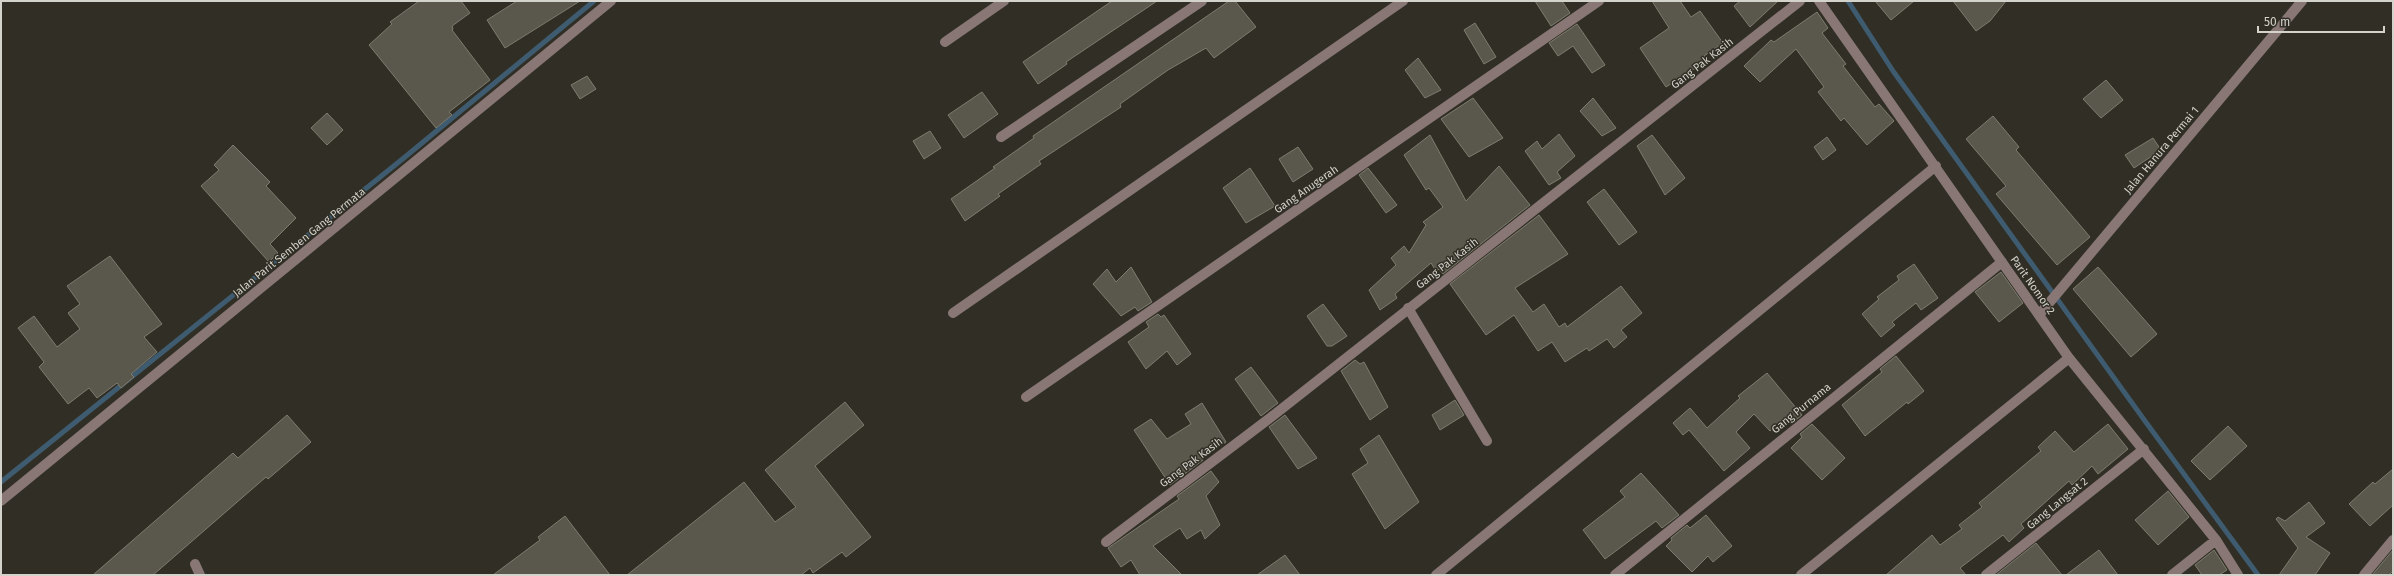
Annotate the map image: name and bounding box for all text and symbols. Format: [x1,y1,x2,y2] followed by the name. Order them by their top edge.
[2258,8,2384,34] scale bar
[2264,15,2290,29] text: 50 m
[1669,35,1736,92] street label: Gang Pak Kasih
[2121,104,2201,196] street label: Jalan Hanura Permai 1
[1272,163,1341,216] street label: Gang Anugerah
[230,185,368,300] street label: Jalan Parit Semben Gang Permata
[1414,235,1481,292] street label: Gang Pak Kasih
[2008,254,2058,317] street label: Parit Nomor 2
[1769,380,1834,436] street label: Gang Purnama
[1157,435,1225,490] street label: Gang Pak Kasih
[2024,475,2090,532] street label: Gang Langsat 2

